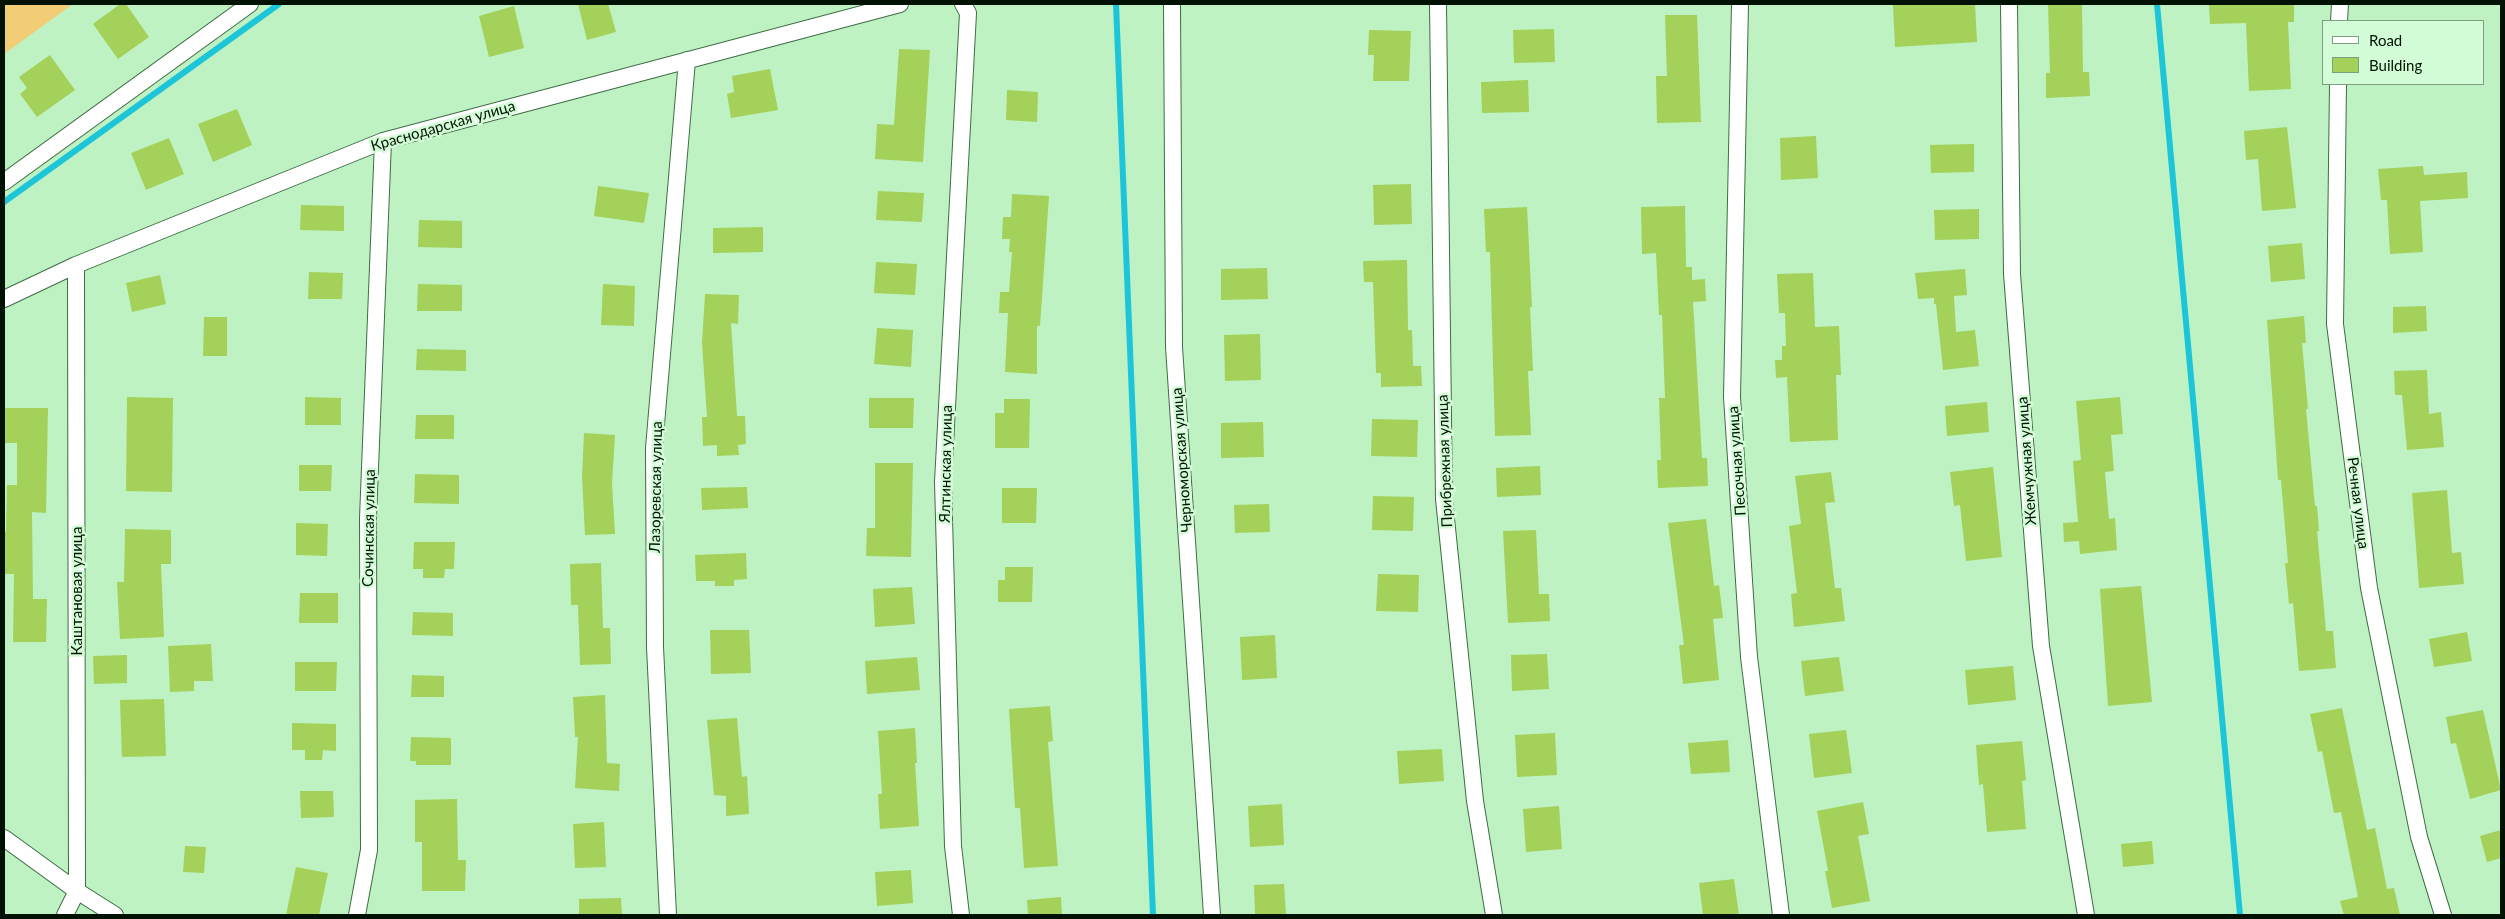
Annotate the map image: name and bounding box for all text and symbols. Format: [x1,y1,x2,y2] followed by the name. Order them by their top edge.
[2322,20,2485,85] legend
[2369,31,2402,49] text: Road
[2369,56,2422,74] text: Building
[369,97,517,155] street label: Краснодарская улица
[1168,387,1196,533] street label: Черноморская улица
[1434,394,1456,528] street label: Прибрежная улица
[2014,396,2040,526] street label: Жемчужная улица
[936,405,956,523] street label: Ялтинская улица
[1724,405,1750,517] street label: Песочная улица
[646,421,666,553] street label: Лазоревская улица
[2343,456,2373,550] street label: Речная улица
[359,469,379,587] street label: Сочинская улица
[68,527,86,655] street label: Каштановая улица

